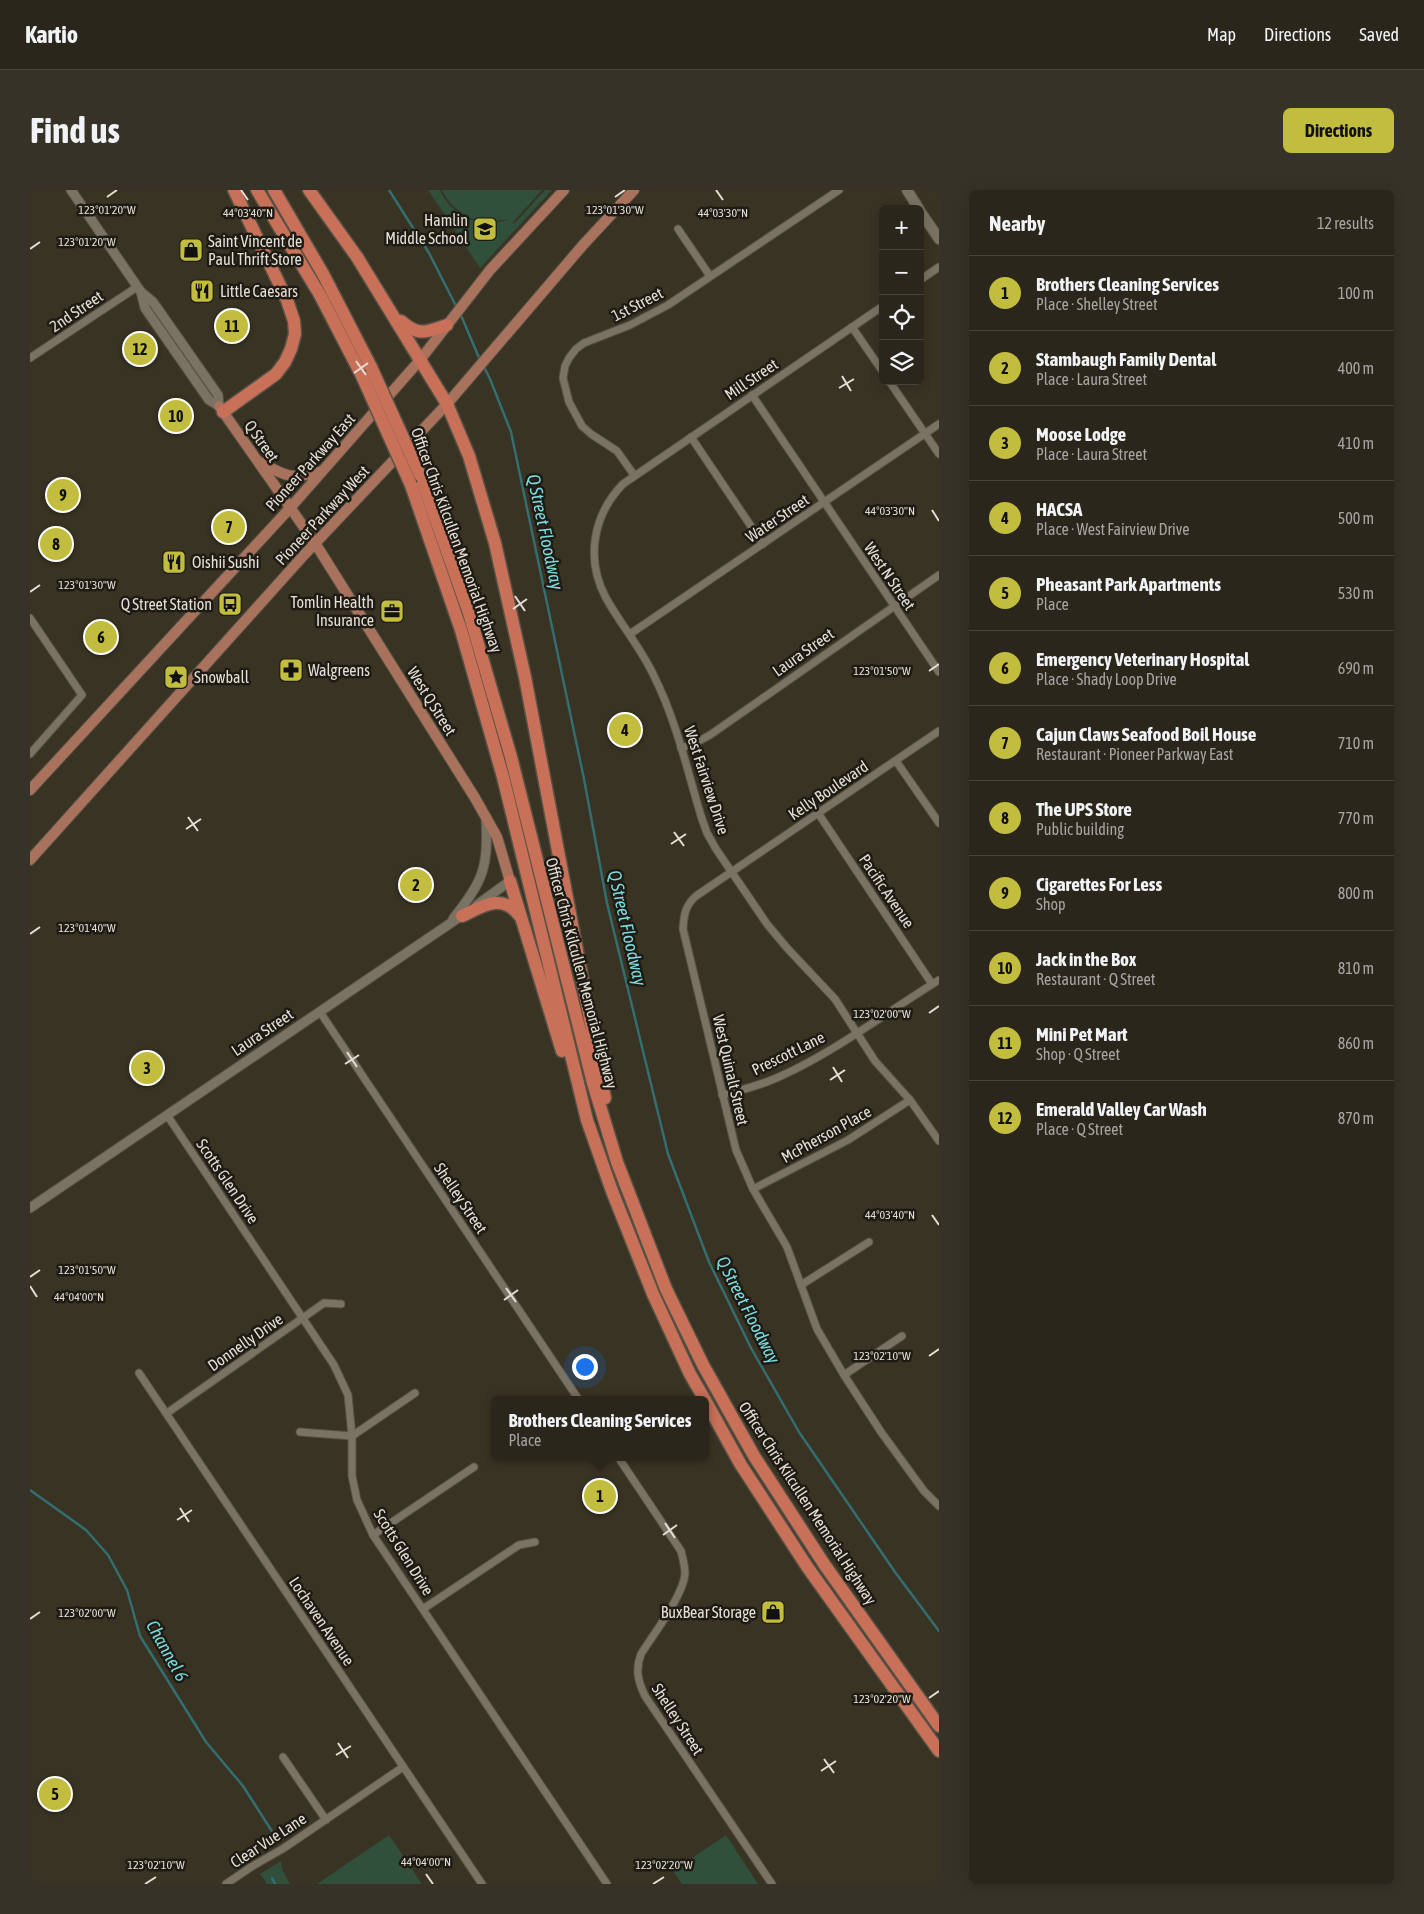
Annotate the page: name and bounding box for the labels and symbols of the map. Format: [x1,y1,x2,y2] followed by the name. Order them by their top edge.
[78,203,136,217] text: 123°01'20"W
[586,203,644,217] text: 123°01'30"W
[223,206,273,220] text: 44°03'40"N
[698,206,748,220] text: 44°03'30"N
[385,211,469,247] place label: Hamlin Middle School
[472,216,498,242] school or university icon: Hamlin Middle School
[208,232,302,268] place label: Saint Vincent de Paul Thrift Store
[58,235,116,249] text: 123°01'20"W
[178,237,204,263] shop icon: Saint Vincent de Paul Thrift Store
[189,278,215,304] restaurant icon: Little Caesars
[220,282,298,300] place label: Little Caesars
[608,283,666,325] street label: 1st Street
[46,287,106,335] street label: 2nd Street
[216,307,248,345] pin: 11
[124,330,156,368] pin: 12
[721,354,781,403] street label: Mill Street
[160,397,192,435] pin: 10
[262,409,359,515] street label: Pioneer Parkway East
[241,417,283,466] street label: Q Street
[407,425,506,656] street label: Officer Chris Kilcullen Memorial Highway
[271,461,374,569] street label: Pioneer Parkway West
[523,472,568,592] water label: Q Street Floodway
[47,476,79,514] pin: 9
[742,490,812,546] street label: Water Street
[865,504,915,518] text: 44°03'30"N
[213,508,245,546] pin: 7
[40,525,72,563] pin: 8
[861,539,919,614] street label: West N Street
[161,549,187,575] restaurant icon: Oishii Sushi
[192,553,260,571] place label: Oishii Sushi
[58,578,116,592] text: 123°01'30"W
[217,591,243,617] bus stop icon: Q Street Station
[290,593,374,629] place label: Tomlin Health Insurance
[121,595,212,613] place label: Q Street Station
[379,598,405,624] office icon: Tomlin Health Insurance
[85,618,117,656] pin: 6
[769,624,837,680] street label: Laura Street
[278,657,304,683] pharmacy icon: Walgreens
[308,661,370,680] place label: Walgreens
[404,663,460,739] street label: West Q Street
[163,664,189,690] place icon: Snowball
[853,664,911,678] text: 123°01'50"W
[194,668,250,686] place label: Snowball
[609,711,641,749] pin: 4
[681,723,733,837] street label: West Fairview Drive
[785,757,872,824] street label: Kelly Boulevard
[856,851,918,931] street label: Pacific Avenue
[542,856,622,1091] street label: Officer Chris Kilcullen Memorial Highway
[400,866,432,904] pin: 2
[604,868,651,988] water label: Q Street Floodway
[58,921,116,935] text: 123°01'40"W
[228,1005,297,1059] street label: Laura Street
[853,1007,911,1021] text: 123°02'00"W
[710,1013,753,1127] street label: West Quinalt Street
[749,1028,827,1078] street label: Prescott Lane
[131,1049,163,1087] pin: 3
[778,1102,874,1166] street label: McPherson Place
[193,1135,263,1227] street label: Scotts Glen Drive
[430,1159,491,1238] street label: Shelley Street
[865,1208,915,1222] text: 44°03'40"N
[712,1253,785,1367] water label: Q Street Floodway
[58,1263,116,1277] text: 123°01'50"W
[54,1290,104,1304] text: 44°04'00"N
[204,1310,287,1375] street label: Donnelly Drive
[853,1349,911,1363] text: 123°02'10"W
[572,1354,598,1380] your location
[735,1398,881,1609] street label: Officer Chris Kilcullen Memorial Highway
[584,1477,616,1515] pin: 1
[370,1506,438,1598] street label: Scotts Glen Drive
[286,1573,358,1669] street label: Lochaven Avenue
[760,1599,786,1625] shop icon: BuxBear Storage
[661,1603,756,1622] place label: BuxBear Storage
[58,1606,116,1620] text: 123°02'00"W
[142,1617,193,1685] water label: Channel 6
[648,1680,708,1759] street label: Shelley Street
[853,1692,911,1706] text: 123°02'20"W
[39,1775,71,1813] pin: 5
[227,1809,309,1871] street label: Clear Vue Lane
[401,1855,451,1869] text: 44°04'00"N
[127,1858,185,1872] text: 123°02'10"W
[635,1858,693,1872] text: 123°02'20"W

